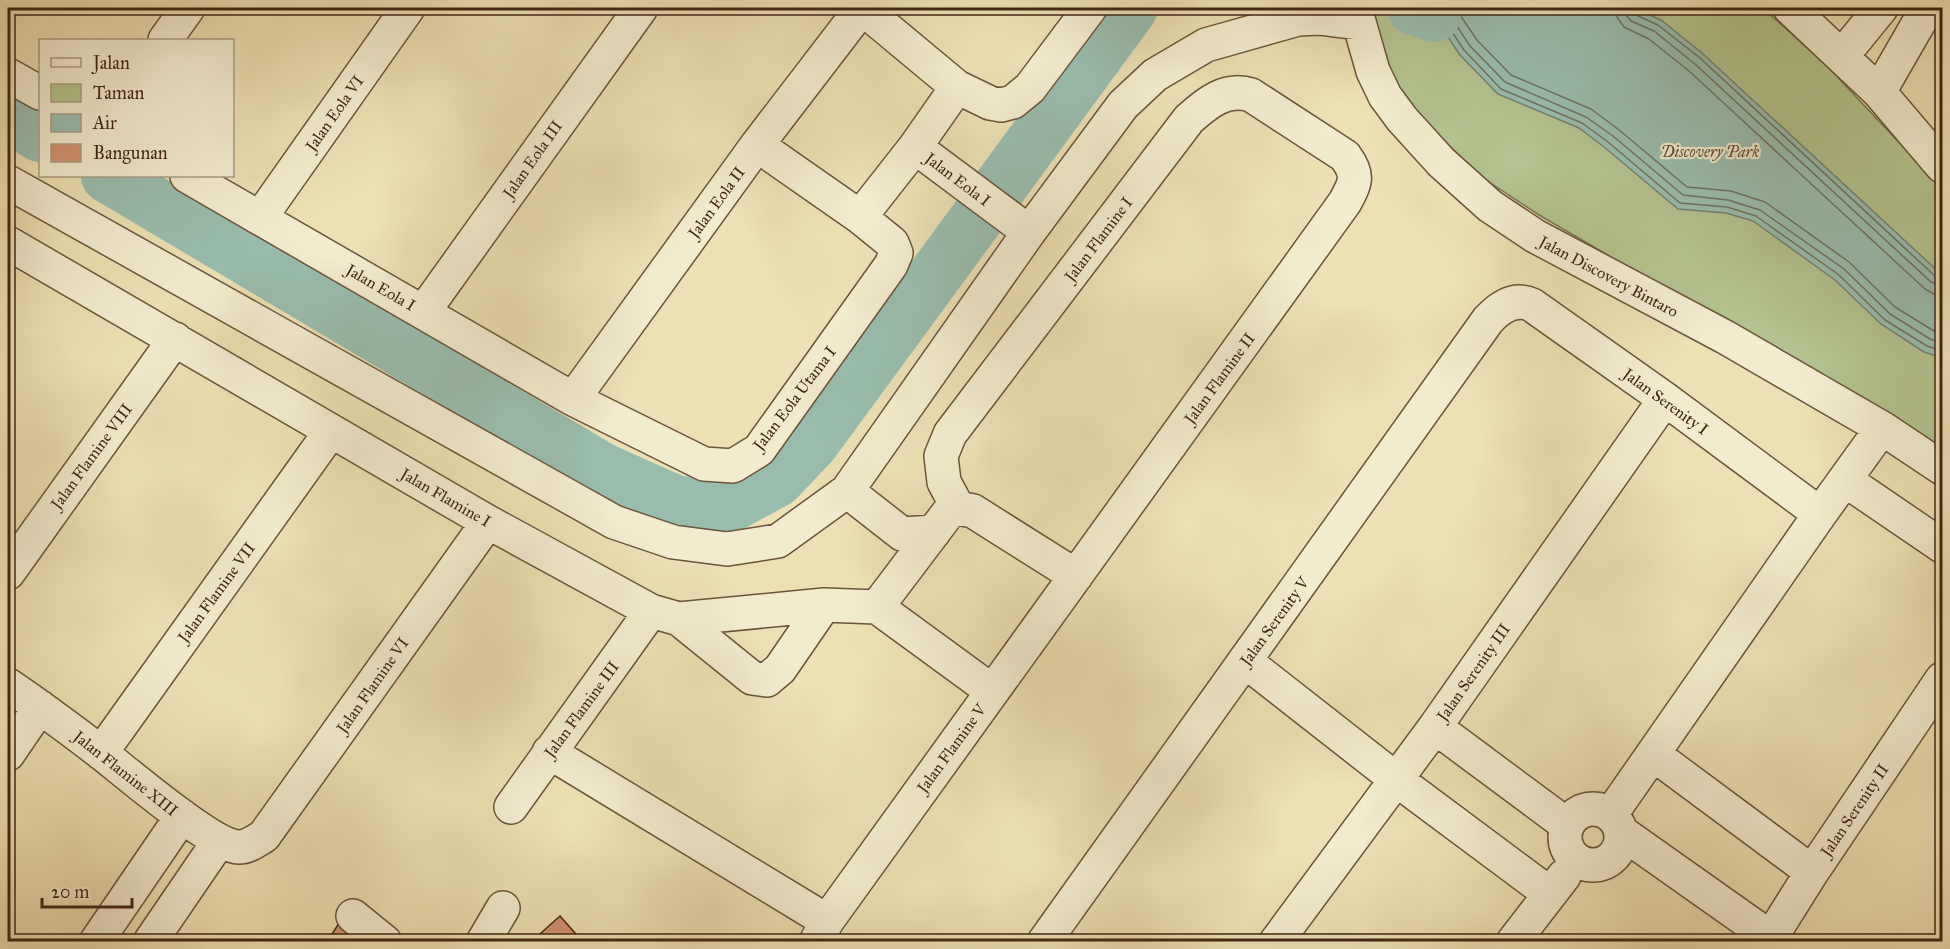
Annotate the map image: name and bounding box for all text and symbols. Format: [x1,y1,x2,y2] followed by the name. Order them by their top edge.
[39,39,234,177] legend
[91,52,130,75] text: Jalan
[300,72,368,157] street label: Jalan Eola VI
[93,82,145,104] text: Taman
[92,112,117,134] text: Air
[497,117,567,204] street label: Jalan Eola III
[93,142,168,165] text: Bangunan
[1661,142,1759,161] park label: Discovery Park
[919,147,994,211] street label: Jalan Eola I
[683,163,750,244] street label: Jalan Eola II
[1059,193,1137,288] street label: Jalan Flamine I
[1534,231,1682,322] street label: Jalan Discovery Bintaro
[340,259,419,316] street label: Jalan Eola I
[1179,329,1260,430] street label: Jalan Flamine II
[748,342,841,456] street label: Jalan Eola Utama I
[1617,363,1712,440] street label: Jalan Serenity I
[46,400,137,515] street label: Jalan Flamine VIII
[395,463,494,532] street label: Jalan Flamine I
[173,538,260,648] street label: Jalan Flamine VII
[1235,572,1314,672] street label: Jalan Serenity V
[1432,620,1515,727] street label: Jalan Serenity III
[331,634,413,739] street label: Jalan Flamine VI
[539,657,624,764] street label: Jalan Flamine III
[912,699,991,799] street label: Jalan Flamine V
[68,726,182,821] street label: Jalan Flamine XIII
[1815,760,1893,862] street label: Jalan Serenity II
[42,871,132,909] scale bar
[51,881,89,903] text: 20 m

